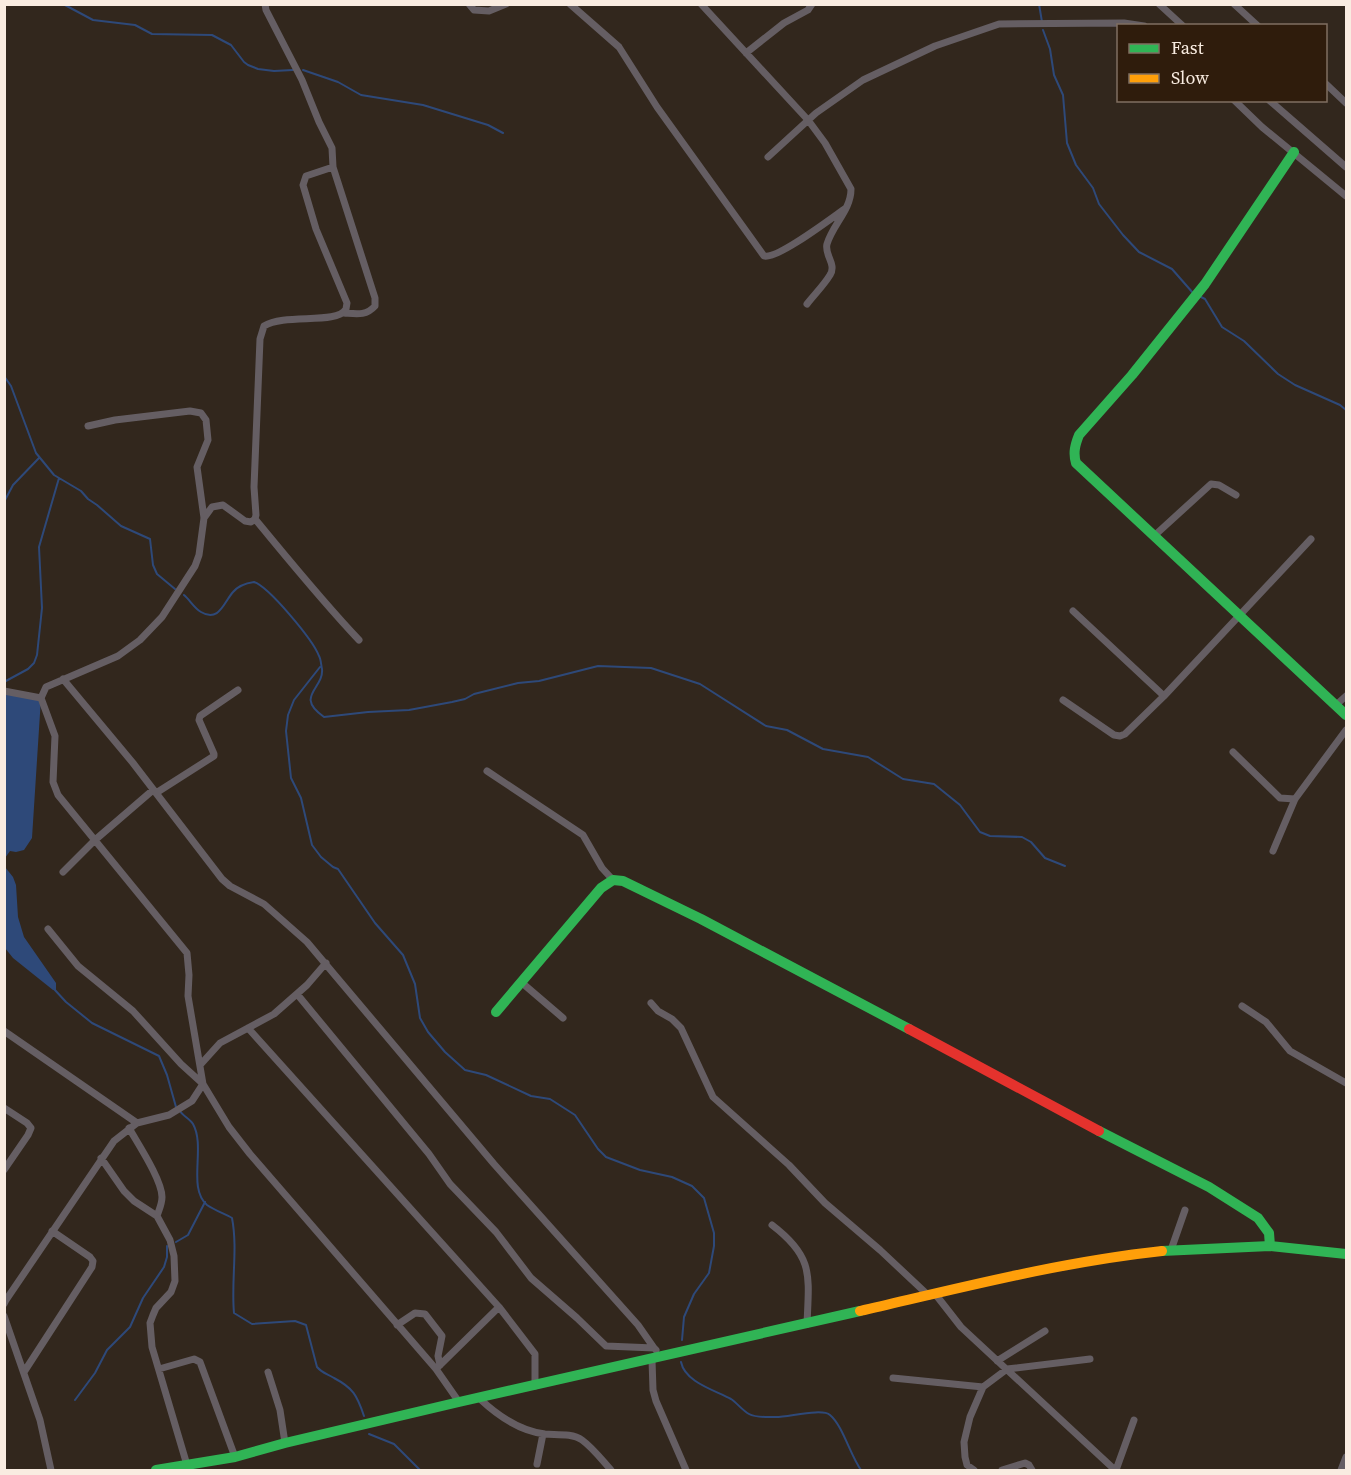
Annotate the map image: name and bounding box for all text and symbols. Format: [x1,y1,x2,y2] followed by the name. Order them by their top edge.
[1117,24,1327,102] legend
[1171,35,1204,60] text: Fast
[1171,65,1209,90] text: Slow

